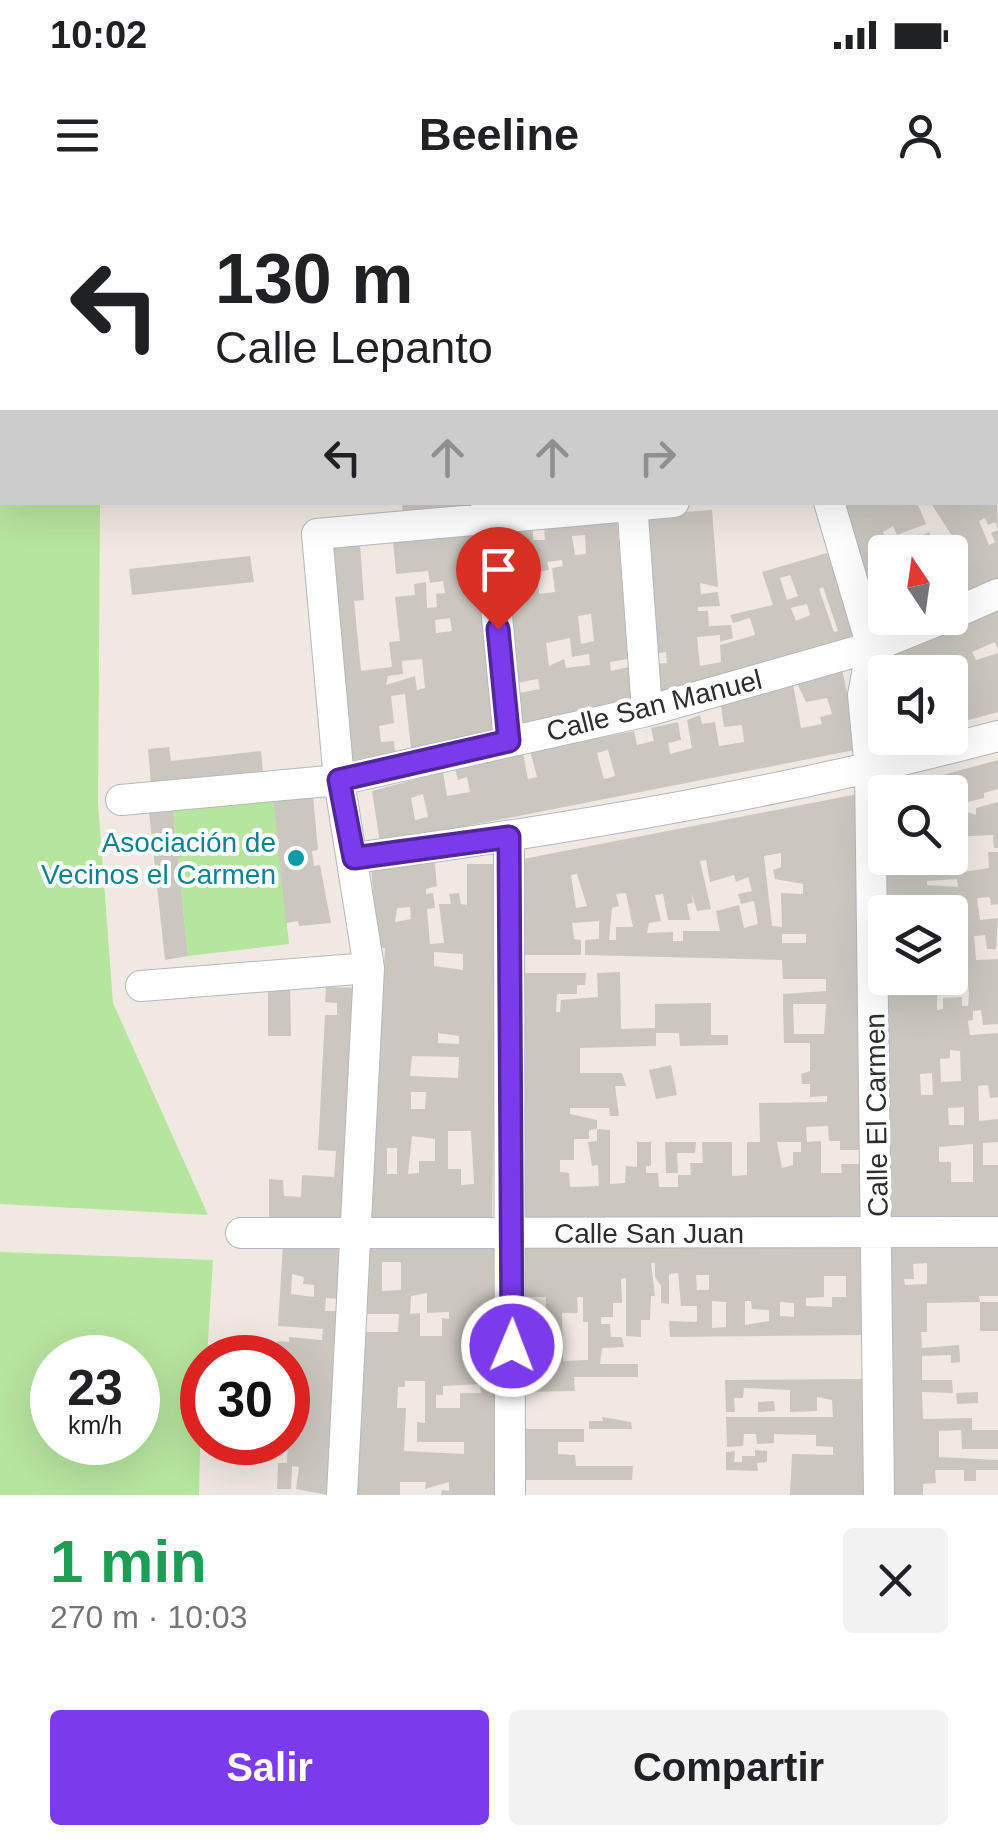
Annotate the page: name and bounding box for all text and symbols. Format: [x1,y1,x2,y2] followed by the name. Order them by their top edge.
[50,14,147,56] text: 10:02
[50,108,105,163] icon: menu
[893,108,948,163] icon: person
[419,109,579,160] text: Beeline
[50,240,180,370] icon: left
[215,240,413,318] text: 130 m
[215,322,493,373] text: Calle Lepanto
[315,430,370,485] icon: left
[420,430,475,485] icon: ahead
[525,430,580,485] icon: ahead
[630,430,685,485] icon: right
[456,527,541,630] pin
[868,535,968,635] north arrow
[868,535,968,995] map controls
[471,542,526,597] icon: arrive
[868,655,968,755] button: sound
[543,664,765,747] street label: Calle San Manuel
[868,775,968,875] button: search
[41,827,276,890] place label: Asociación de Vecinos el Carmen
[285,847,307,869] marker: Asociación de Vecinos el Carmen
[868,895,968,995] button: layers
[859,1013,894,1217] street label: Calle El Carmen
[554,1218,744,1249] street label: Calle San Juan
[460,1294,564,1398] position arrow
[180,1335,310,1465] speed limit sign: 30
[67,1360,123,1416] text: 23
[68,1411,122,1439] text: km/h
[50,1528,207,1595] text: 1 min
[843,1528,948,1633] button: close
[50,1599,247,1635] text: 270 m · 10:03
[50,1710,489,1825] button: Salir
[509,1710,948,1825] button: Compartir

